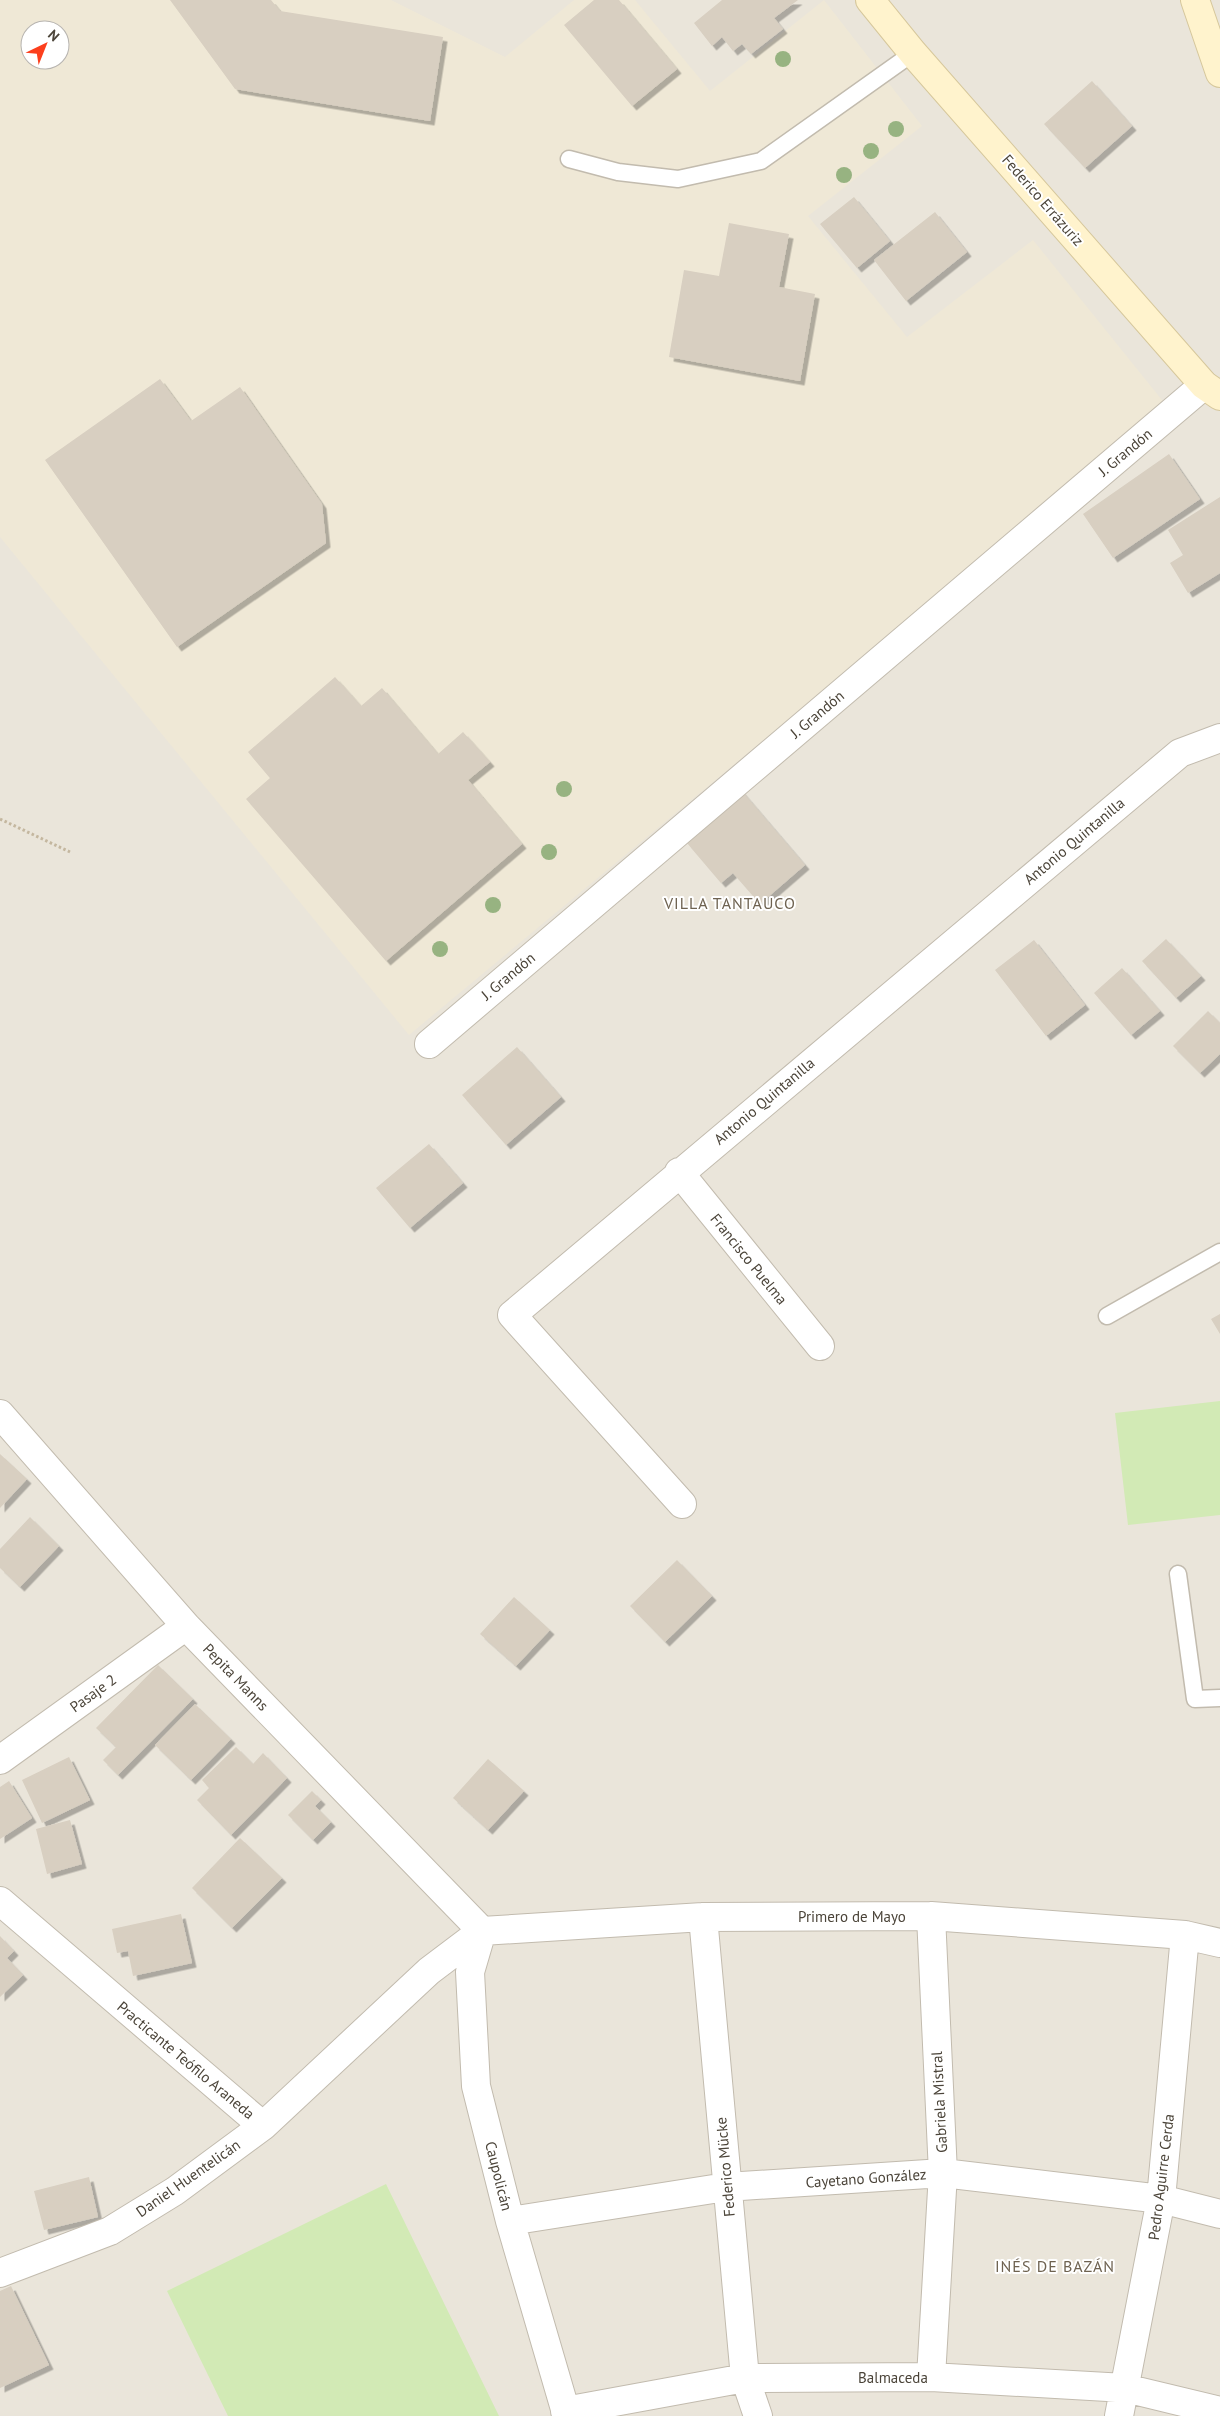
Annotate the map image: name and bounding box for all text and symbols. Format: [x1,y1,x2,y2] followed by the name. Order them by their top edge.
[20,20,70,70] north arrow
[44,26,63,45] text: N
[998,150,1088,250] street label: Federico Errázuriz
[1093,424,1156,481] street label: J. Grandón
[785,686,848,743] street label: J. Grandón
[1020,793,1128,889] street label: Antonio Quintanilla
[663,893,796,913] district label: VILLA TANTAUCO
[476,948,539,1005] street label: J. Grandón
[710,1053,818,1149] street label: Antonio Quintanilla
[706,1210,792,1308] street label: Francisco Puelma
[199,1639,273,1715] street label: Pepita Manns
[66,1670,120,1716] street label: Pasaje 2
[798,1907,906,1926] street label: Primero de Mayo
[113,1997,259,2123] street label: Practicante Teófilo Araneda
[927,2050,951,2153] street label: Gabriela Mistral
[1144,2113,1178,2241] street label: Pedro Aguirre Cerda
[711,2116,739,2218] street label: Federico Mücke
[132,2135,244,2221] street label: Daniel Huentelicán
[481,2139,517,2213] street label: Caupolicán
[805,2164,927,2192] street label: Cayetano González
[995,2256,1115,2276] district label: INÉS DE BAZÁN
[858,2368,928,2387] street label: Balmaceda

